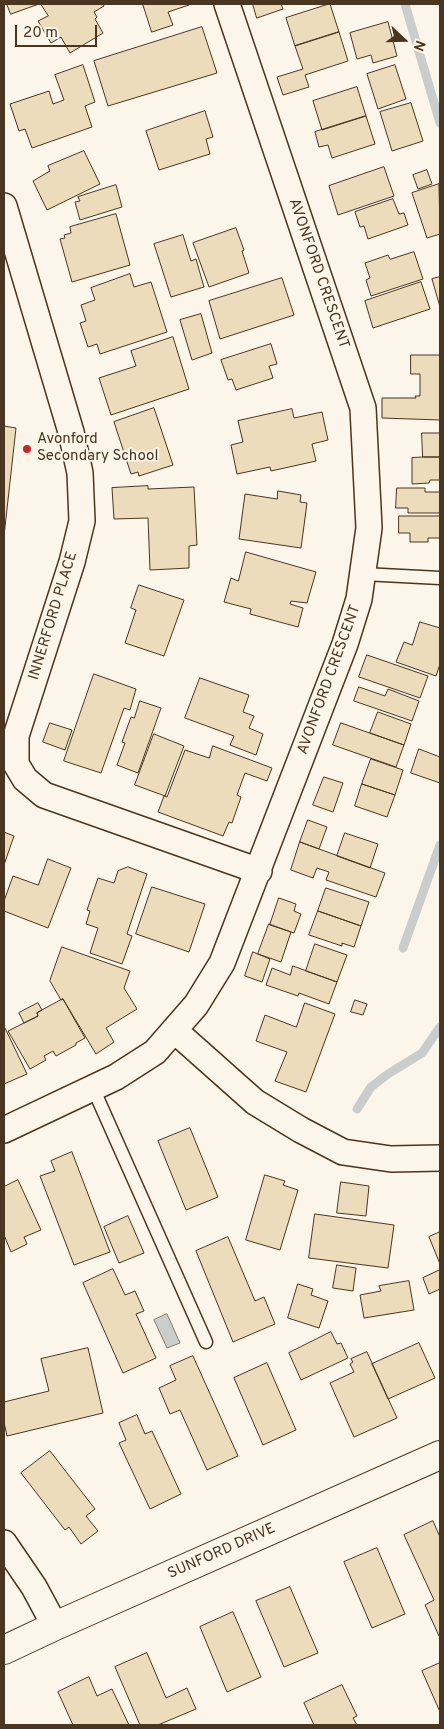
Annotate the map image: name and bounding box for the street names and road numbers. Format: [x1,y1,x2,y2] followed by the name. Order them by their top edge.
[284,196,352,352] street label: AVONFORD CRESCENT
[26,550,82,682] street label: INNERFORD PLACE
[295,603,365,757] street label: AVONFORD CRESCENT
[165,1520,279,1584] street label: SUNFORD DRIVE

